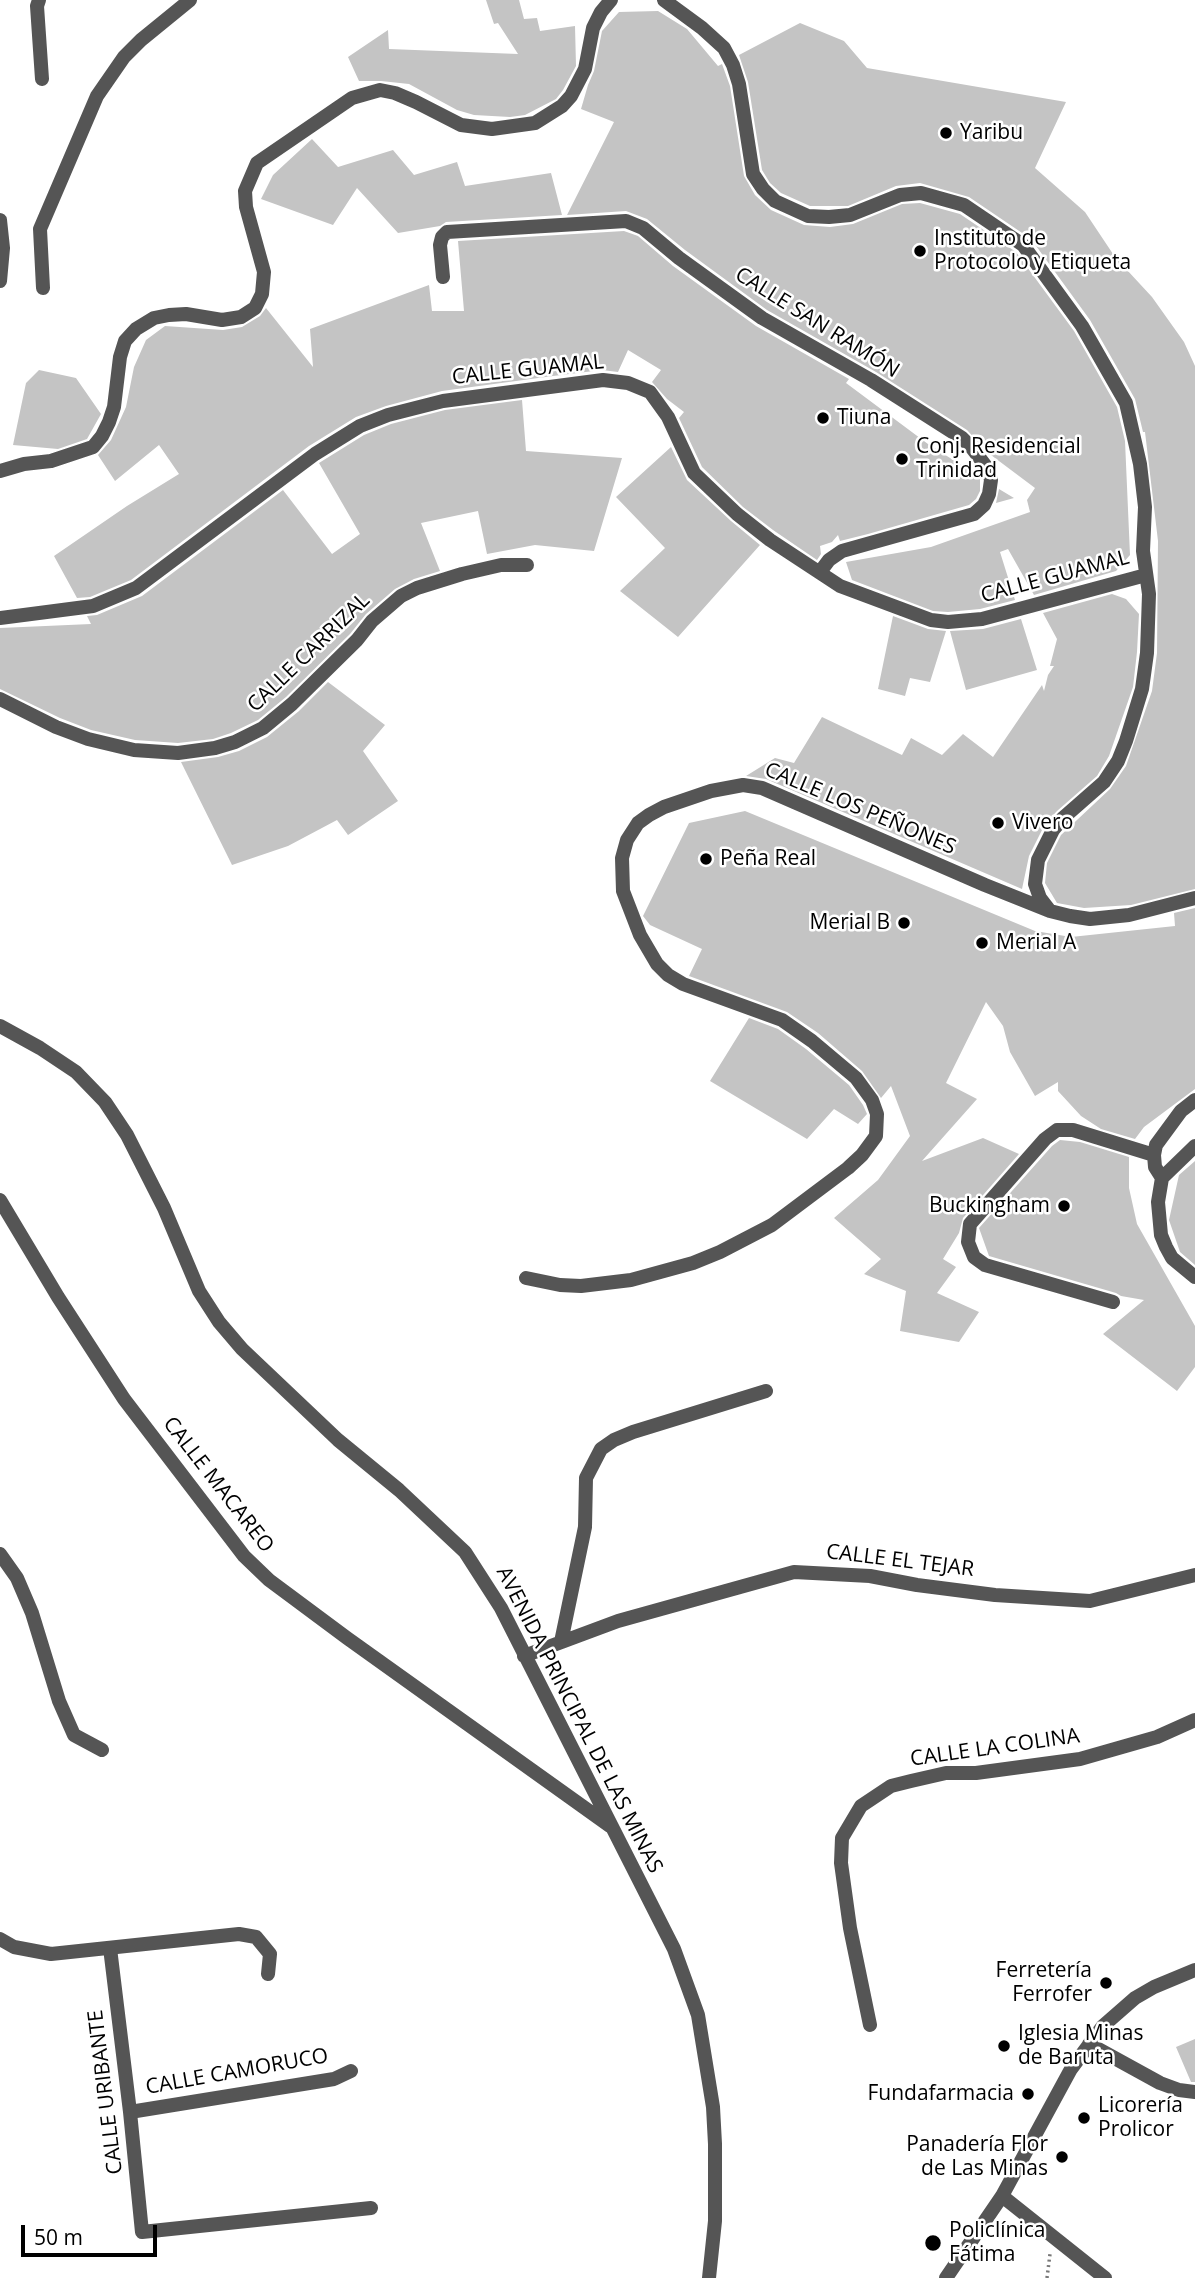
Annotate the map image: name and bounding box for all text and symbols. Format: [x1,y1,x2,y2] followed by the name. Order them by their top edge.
[960,120,1023,146] place label: Yaribu
[938,125,954,141] marker: Yaribu
[934,226,1131,276] place label: Instituto de Protocolo y Etiqueta
[912,243,928,259] marker: Instituto de Protocolo y Etiqueta
[730,262,904,384] street label: CALLE SAN RAMÓN
[451,349,605,391] street label: CALLE GUAMAL
[837,405,891,431] place label: Tiuna
[815,410,831,426] marker: Tiuna
[916,434,1081,484] place label: Conj. Residencial Trinidad
[894,451,910,467] marker: Conj. Residencial Trinidad
[978,545,1132,609] street label: CALLE GUAMAL
[243,588,375,718] street label: CALLE CARRIZAL
[761,757,959,861] street label: CALLE LOS PEÑONES
[1012,810,1073,836] place label: Vivero
[990,815,1006,831] marker: Vivero
[720,846,816,872] place label: Peña Real
[698,851,714,867] marker: Peña Real
[809,910,890,936] place label: Merial B
[896,915,912,931] marker: Merial B
[996,930,1076,956] place label: Merial A
[974,935,990,951] marker: Merial A
[929,1193,1050,1219] place label: Buckingham
[1056,1198,1072,1214] marker: Buckingham
[157,1412,279,1558] street label: CALLE MACAREO
[825,1539,975,1583] street label: CALLE EL TEJAR
[490,1562,668,1878] street label: AVENIDA PRINCIPAL DE LAS MINAS
[909,1724,1081,1772] street label: CALLE LA COLINA
[996,1958,1092,2008] place label: Ferretería Ferrofer
[1098,1975,1114,1991] marker: Ferretería Ferrofer
[83,2008,129,2176] street label: CALLE URIBANTE
[1018,2021,1144,2071] place label: Iglesia Minas de Baruta
[996,2038,1012,2054] marker: Iglesia Minas de Baruta
[144,2044,330,2100] street label: CALLE CAMORUCO
[867,2081,1014,2107] place label: Fundafarmacia
[1020,2086,1036,2102] marker: Fundafarmacia
[1098,2093,1183,2143] place label: Licorería Prolicor
[1076,2110,1092,2126] marker: Licorería Prolicor
[906,2132,1048,2182] place label: Panadería Flor de Las Minas
[1054,2149,1070,2165] marker: Panadería Flor de Las Minas
[24,2212,161,2256] scale bar
[949,2218,1045,2268] place label: Policlínica Fátima
[34,2223,83,2251] text: 50 m
[923,2233,943,2253] marker: Policlínica Fátima

